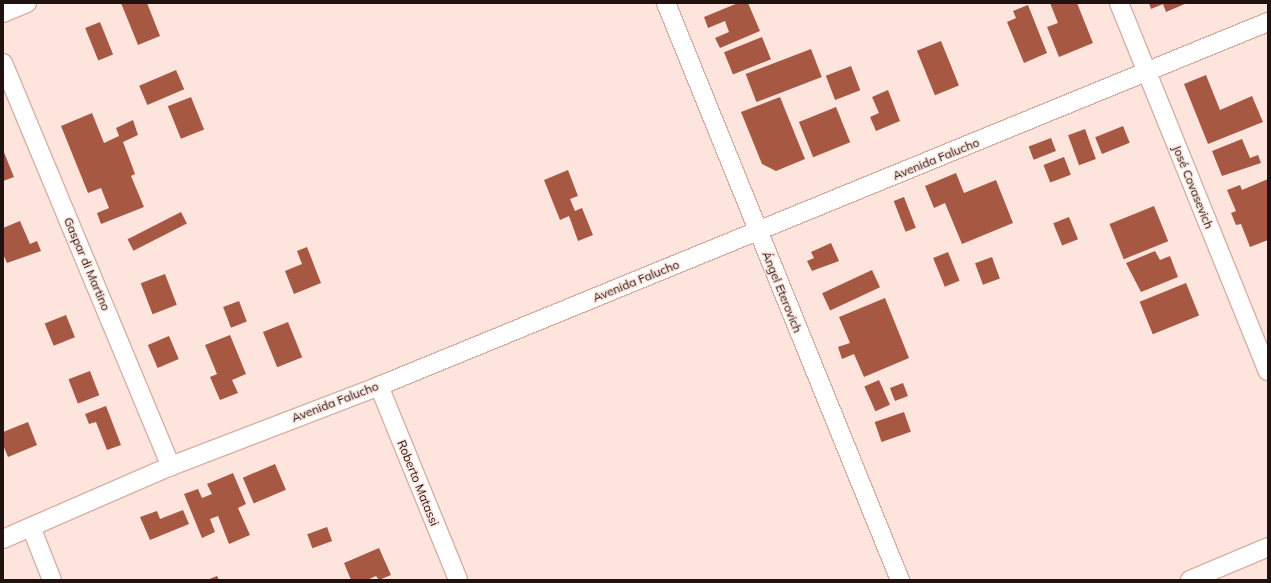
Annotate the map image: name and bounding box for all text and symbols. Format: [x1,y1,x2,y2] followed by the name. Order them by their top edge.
[891,135,981,183] street label: Avenida Falucho
[1170,143,1216,231] street label: José Covasevich
[61,215,113,313] street label: Gaspar di Martino
[759,249,805,335] street label: Ángel Eterovich
[591,257,681,305] street label: Avenida Falucho
[289,379,381,425] street label: Avenida Falucho
[394,438,442,528] street label: Roberto Matassi

